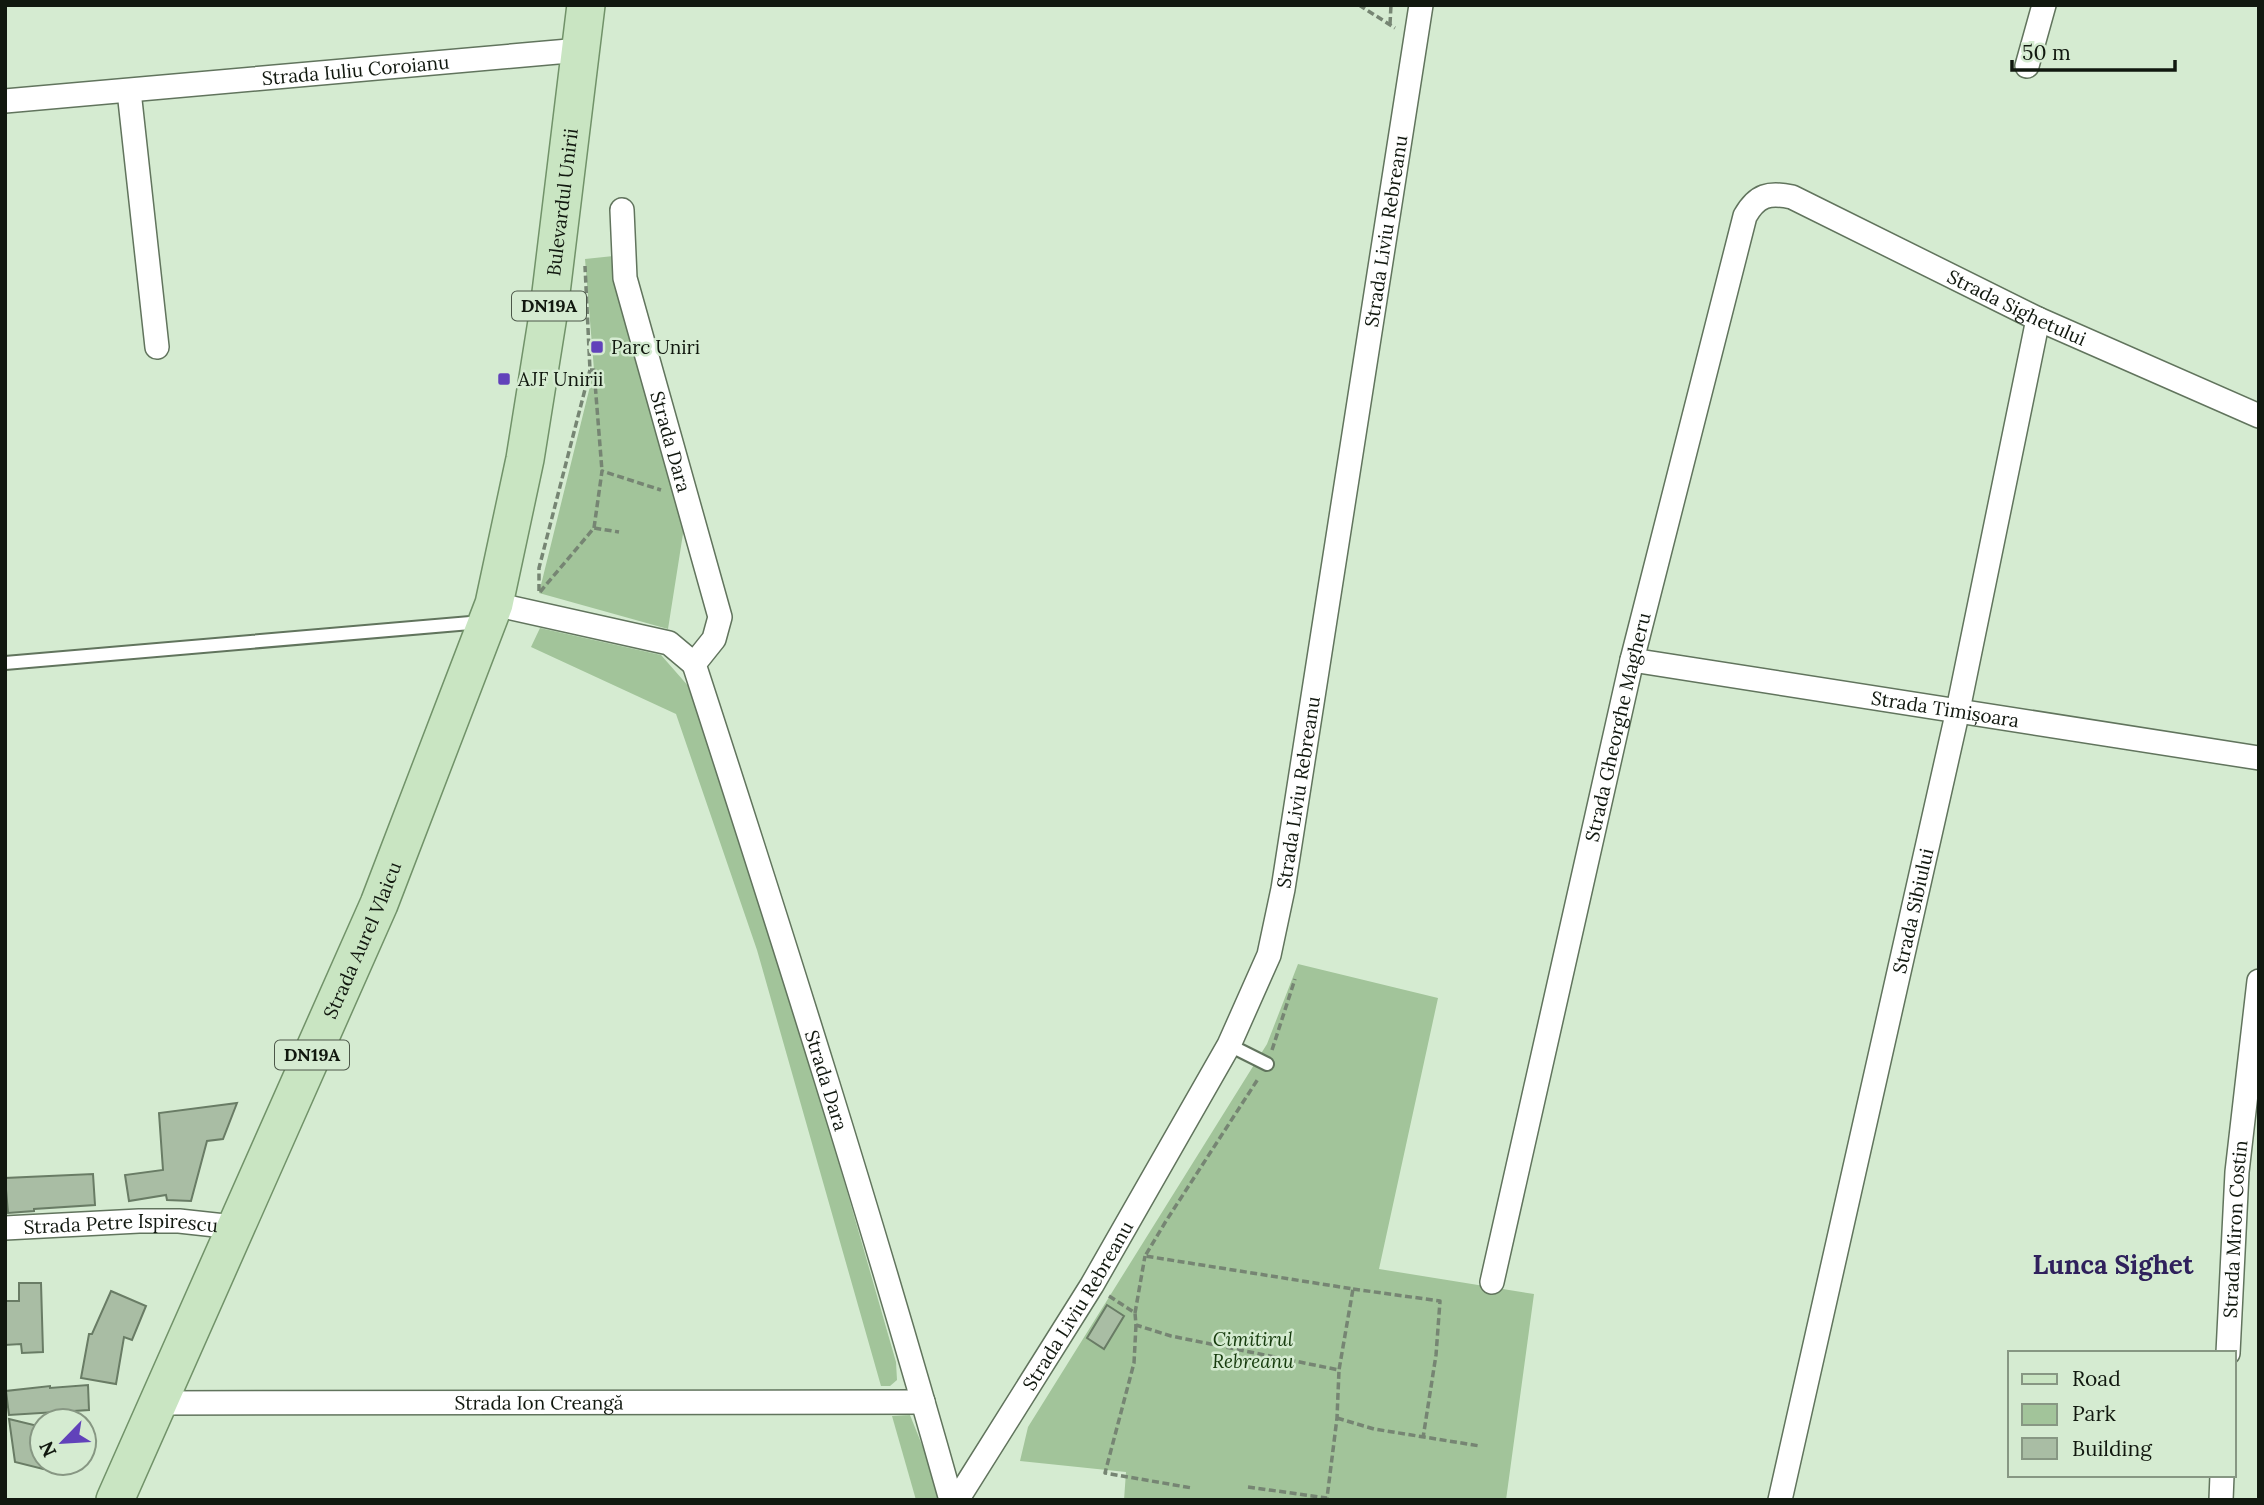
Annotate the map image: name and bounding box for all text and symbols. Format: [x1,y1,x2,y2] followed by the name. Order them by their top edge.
[2012,28,2175,72] scale bar
[2022,39,2071,66] text: 50 m
[261,50,450,90] street label: Strada Iuliu Coroianu
[541,127,583,277] street label: Bulevardul Unirii
[1359,133,1413,329] street label: Strada Liviu Rebreanu
[1943,264,2090,351] street label: Strada Sighetului
[512,292,586,320] road number: DN19A
[611,335,700,359] place label: Parc Uniri
[589,339,605,355] marker: Parc Uniri
[517,367,603,391] place label: AJF Unirii
[496,371,512,387] marker: AJF Unirii
[645,388,696,495] street label: Strada Dara
[1579,610,1656,844] street label: Strada Gheorghe Magheru
[1869,686,2021,732] street label: Strada Timișoara
[1271,695,1325,890] street label: Strada Liviu Rebreanu
[1887,846,1939,976] street label: Strada Sibiului
[318,858,406,1022] street label: Strada Aurel Vlaicu
[800,1027,853,1134] street label: Strada Dara
[275,1040,349,1070] road number: DN19A
[2218,1139,2253,1319] street label: Strada Miron Costin
[23,1209,219,1239] street label: Strada Petre Ispirescu
[1017,1216,1138,1395] street label: Strada Liviu Rebreanu
[2032,1248,2195,1281] district label: Lunca Sighet
[1212,1327,1294,1373] park label: Cimitirul Rebreanu
[2008,1351,2236,1477] legend
[2072,1365,2121,1392] text: Road
[454,1390,624,1415] street label: Strada Ion Creangă
[2072,1400,2116,1427] text: Park
[28,1407,98,1477] north arrow
[2072,1435,2152,1462] text: Building
[33,1437,62,1461] text: N

